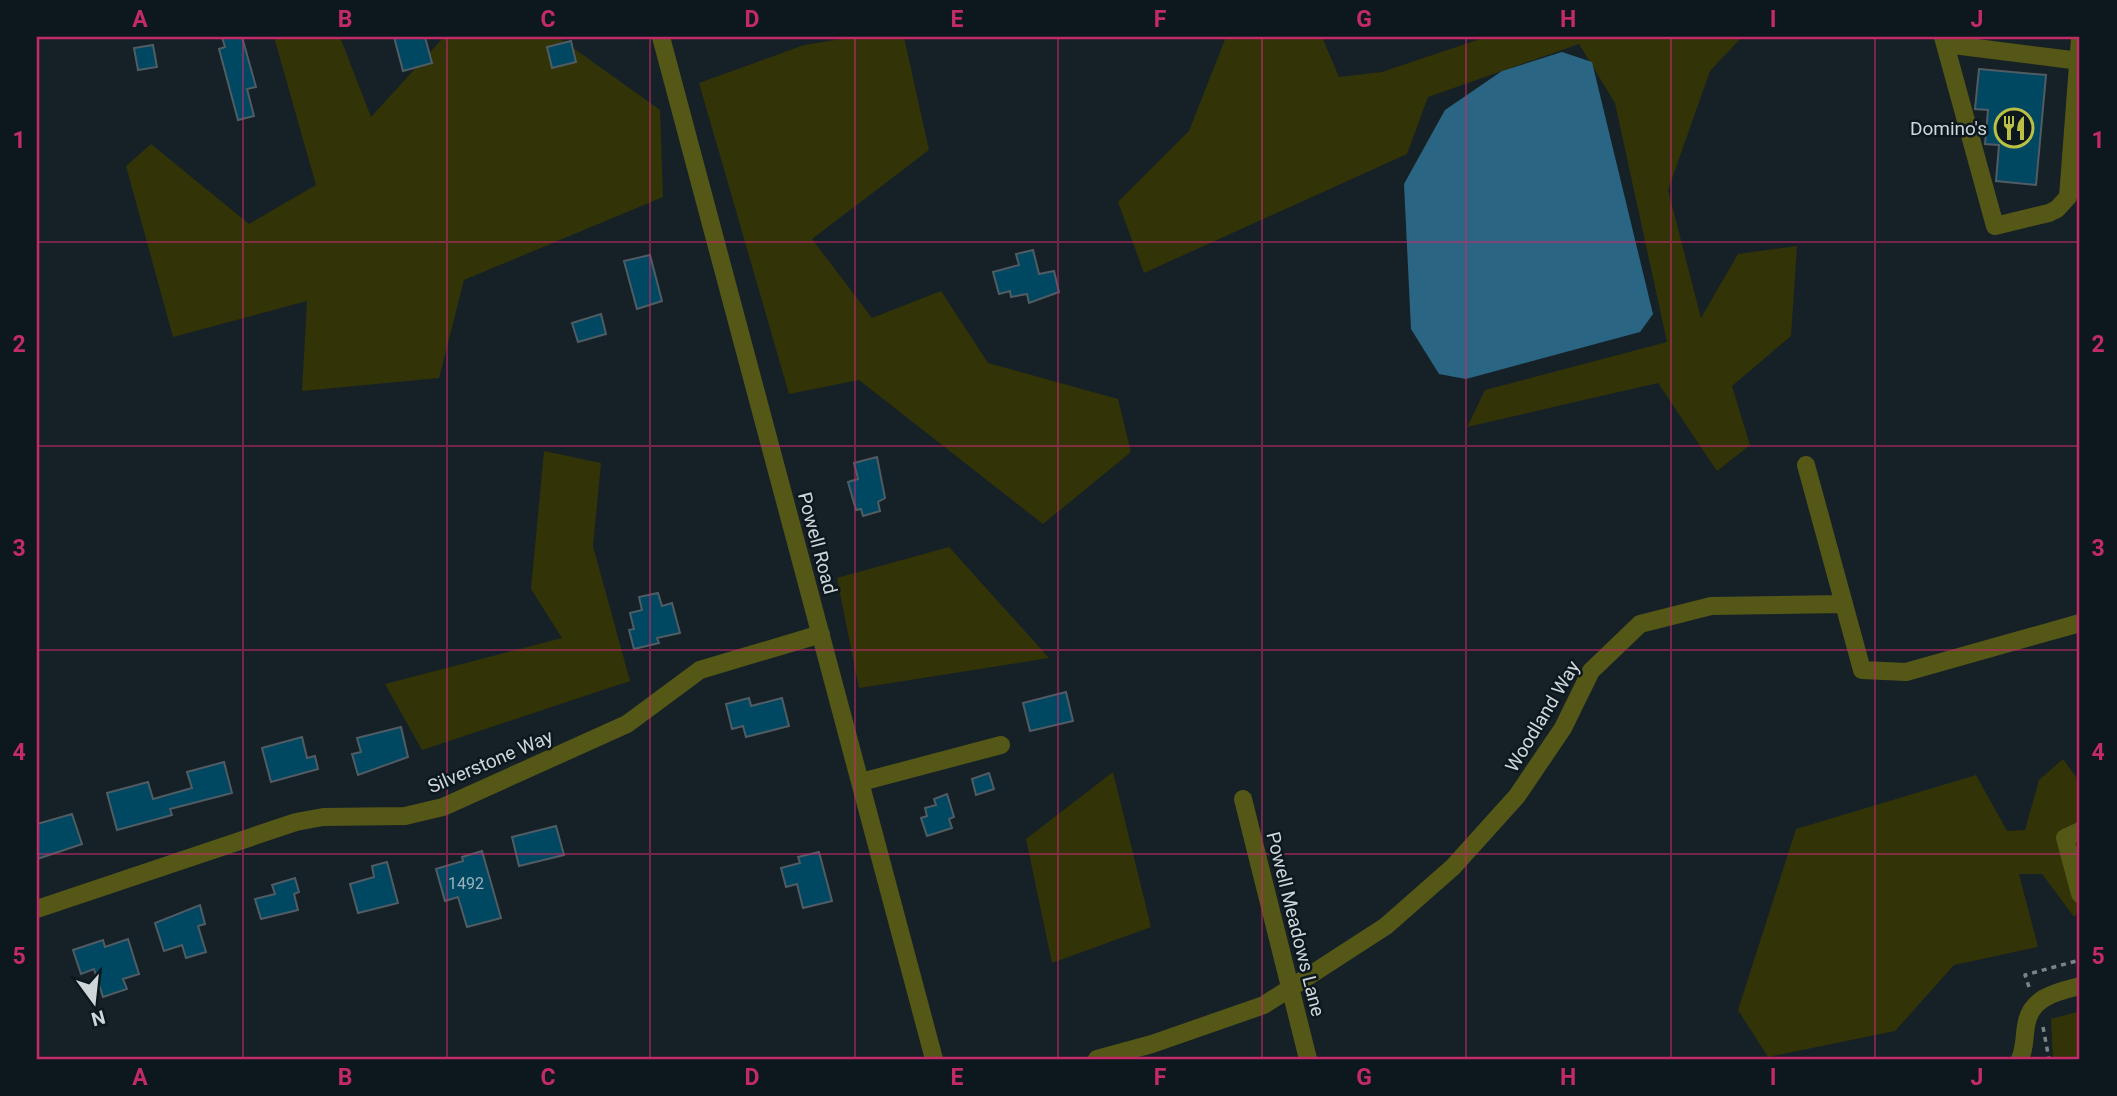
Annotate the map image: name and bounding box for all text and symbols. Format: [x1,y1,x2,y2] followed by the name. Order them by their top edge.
[132,6,148,33] text: A
[338,6,352,33] text: B
[540,6,556,33] text: C
[745,6,759,33] text: D
[951,6,964,33] text: E
[1154,6,1167,33] text: F
[1356,6,1372,33] text: G
[1560,6,1576,33] text: H
[1770,6,1776,33] text: I
[1971,6,1983,33] text: J
[1993,107,2035,149] restaurant icon: Domino's
[1910,117,1987,140] place label: Domino's
[12,127,26,154] text: 1
[2091,127,2105,154] text: 1
[12,331,26,358] text: 2
[2091,331,2105,358] text: 2
[793,490,842,597] street label: Powell Road
[12,535,26,562] text: 3
[2091,535,2105,562] text: 3
[1500,657,1585,776] street label: Woodland Way
[424,725,556,798] street label: Silverstone Way
[12,739,26,766] text: 4
[2091,739,2105,766] text: 4
[1261,829,1330,1019] street label: Powell Meadows Lane
[448,874,484,893] house number: 1492
[12,943,26,970] text: 5
[2091,943,2105,970] text: 5
[60,967,130,1036] north arrow
[89,1005,108,1031] text: N
[132,1064,148,1091] text: A
[338,1064,352,1091] text: B
[540,1064,556,1091] text: C
[745,1064,759,1091] text: D
[951,1064,964,1091] text: E
[1154,1064,1167,1091] text: F
[1356,1064,1372,1091] text: G
[1560,1064,1576,1091] text: H
[1770,1064,1776,1091] text: I
[1971,1064,1983,1091] text: J

